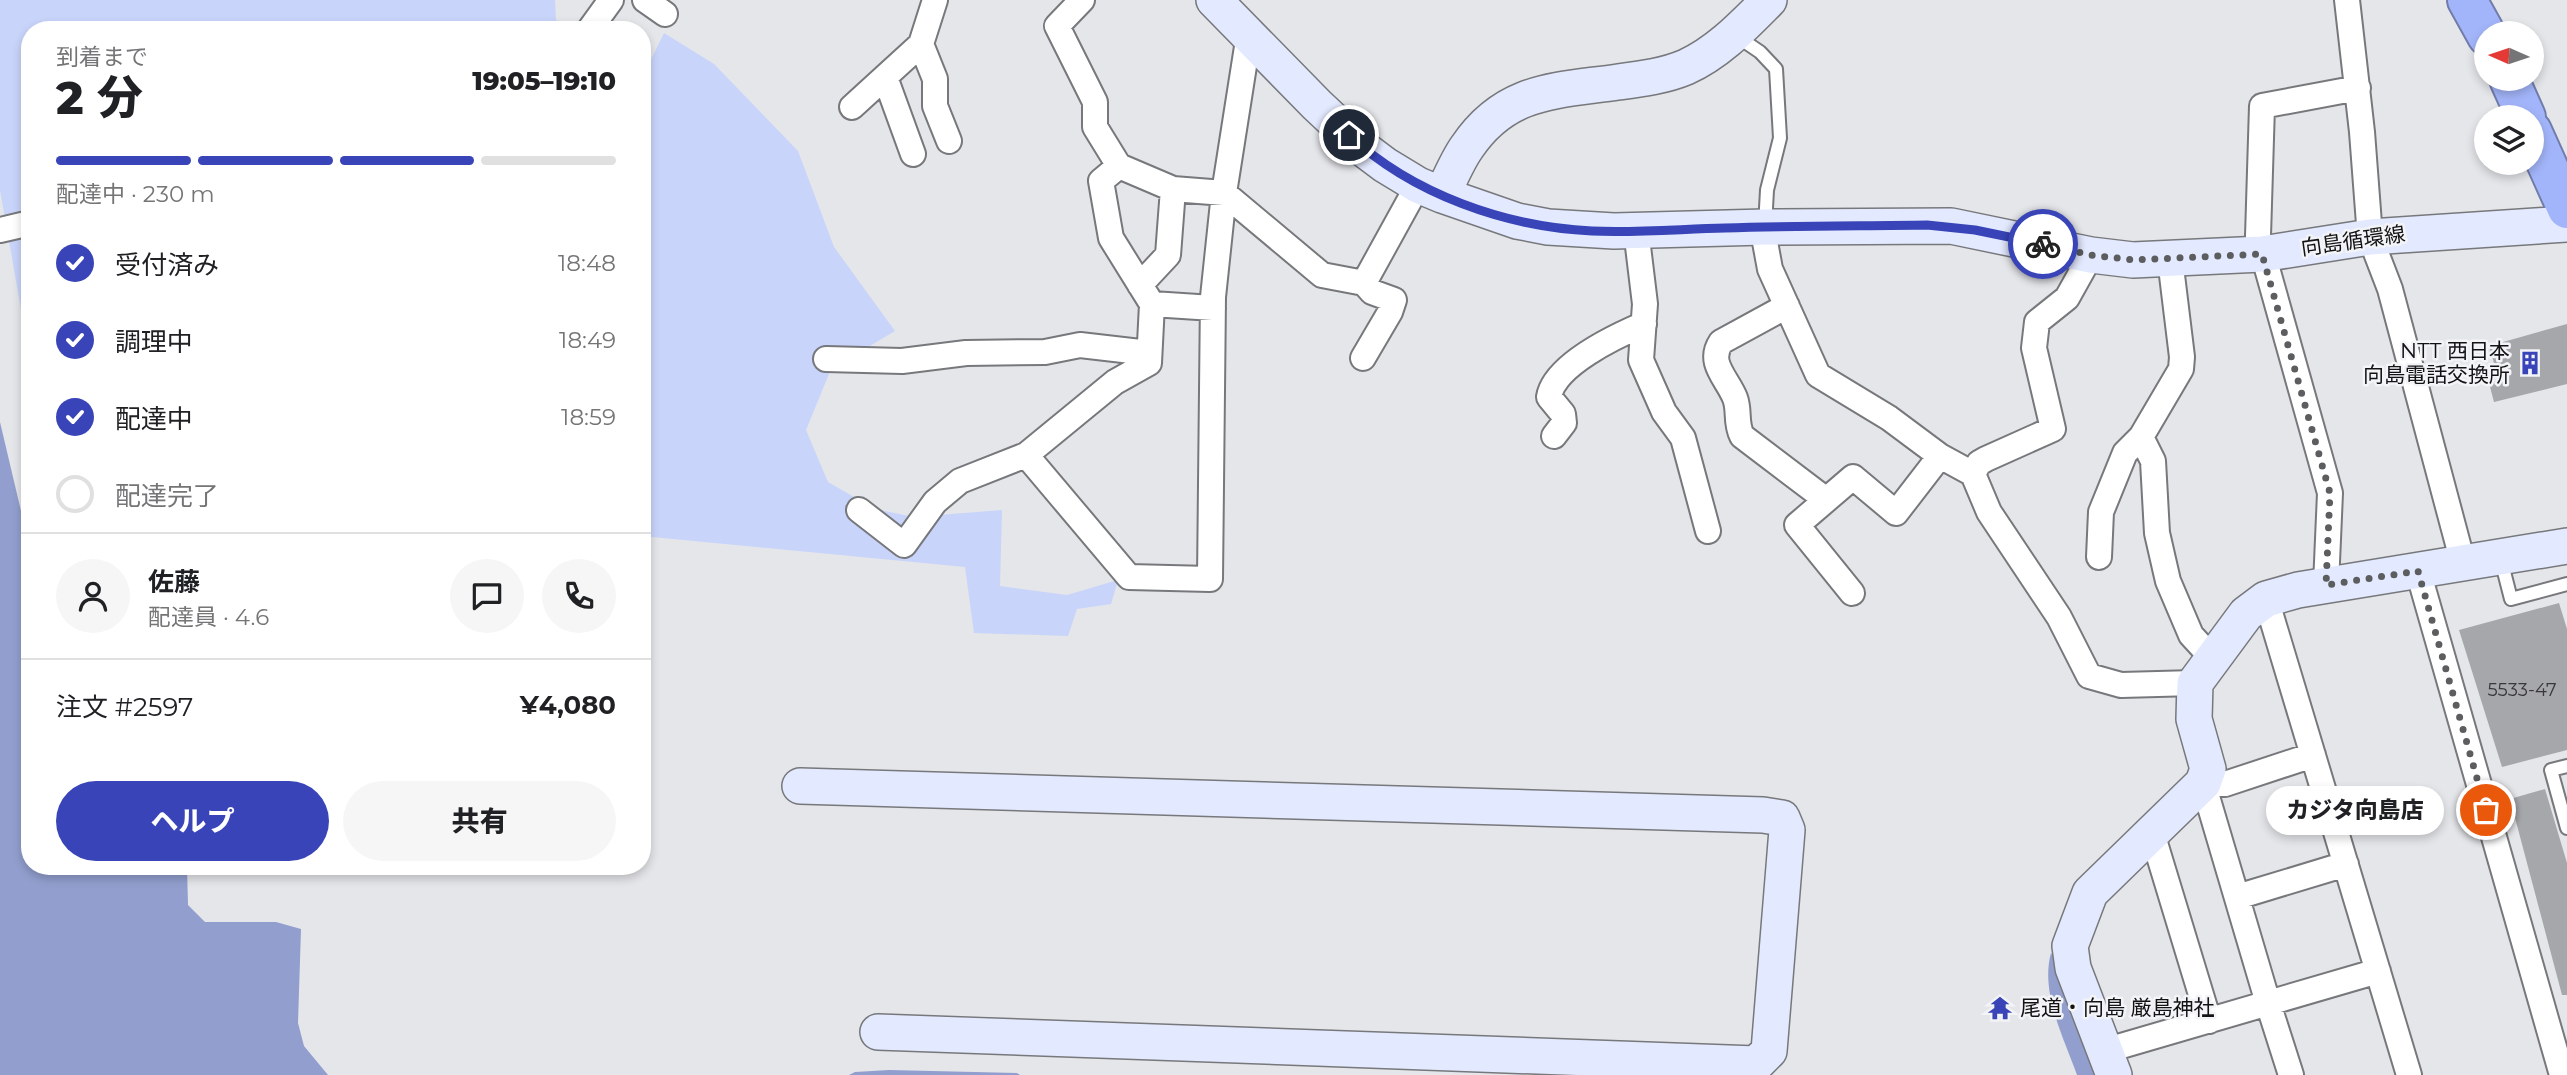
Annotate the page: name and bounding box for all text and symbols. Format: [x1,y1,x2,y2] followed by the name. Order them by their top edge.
[2474,21,2544,91] north arrow
[2474,21,2544,175] map controls
[56,43,148,71] text: 到着まで
[472,65,616,97] text: 19:05–19:10
[56,69,143,126] text: 2 分
[1319,105,1379,165] pin
[2474,105,2544,175] button: layers
[1330,116,1368,154] icon: home
[56,180,215,208] text: 配達中 · 230 m
[2008,209,2078,279] courier
[2299,221,2407,260] street label: 向島循環線
[2024,225,2062,263] icon: bike
[56,244,94,282] icon: check
[115,249,219,281] text: 受付済み
[558,249,616,277] text: 18:48
[56,321,94,359] icon: check
[115,326,193,358] text: 調理中
[559,326,616,354] text: 18:49
[2363,338,2510,387] place label: NTT 西日本 向島電話交換所
[2516,349,2544,377] building icon: NTT 西日本 向島電話交換所
[56,398,94,436] icon: check
[115,403,193,435] text: 配達中
[561,403,616,431] text: 18:59
[115,480,219,512] text: 配達完了
[56,559,130,633] button: person
[450,559,524,633] button: chat
[542,559,616,633] button: phone
[148,566,200,598] text: 佐藤
[148,603,269,631] text: 配達員 · 4.6
[2487,679,2557,701] house number: 5533-47
[520,689,616,721] text: ¥4,080
[56,691,193,723] text: 注文 #2597
[2456,780,2516,840] pin
[56,781,329,861] button: ヘルプ
[343,781,616,861] button: 共有
[2266,786,2444,834] callout: カジタ向島店
[2467,791,2505,829] icon: bag
[2286,796,2424,824] text: カジタ向島店
[1986,994,2014,1022] temple icon: 尾道・向島 厳島神社
[2020,995,2215,1020] place label: 尾道・向島 厳島神社

